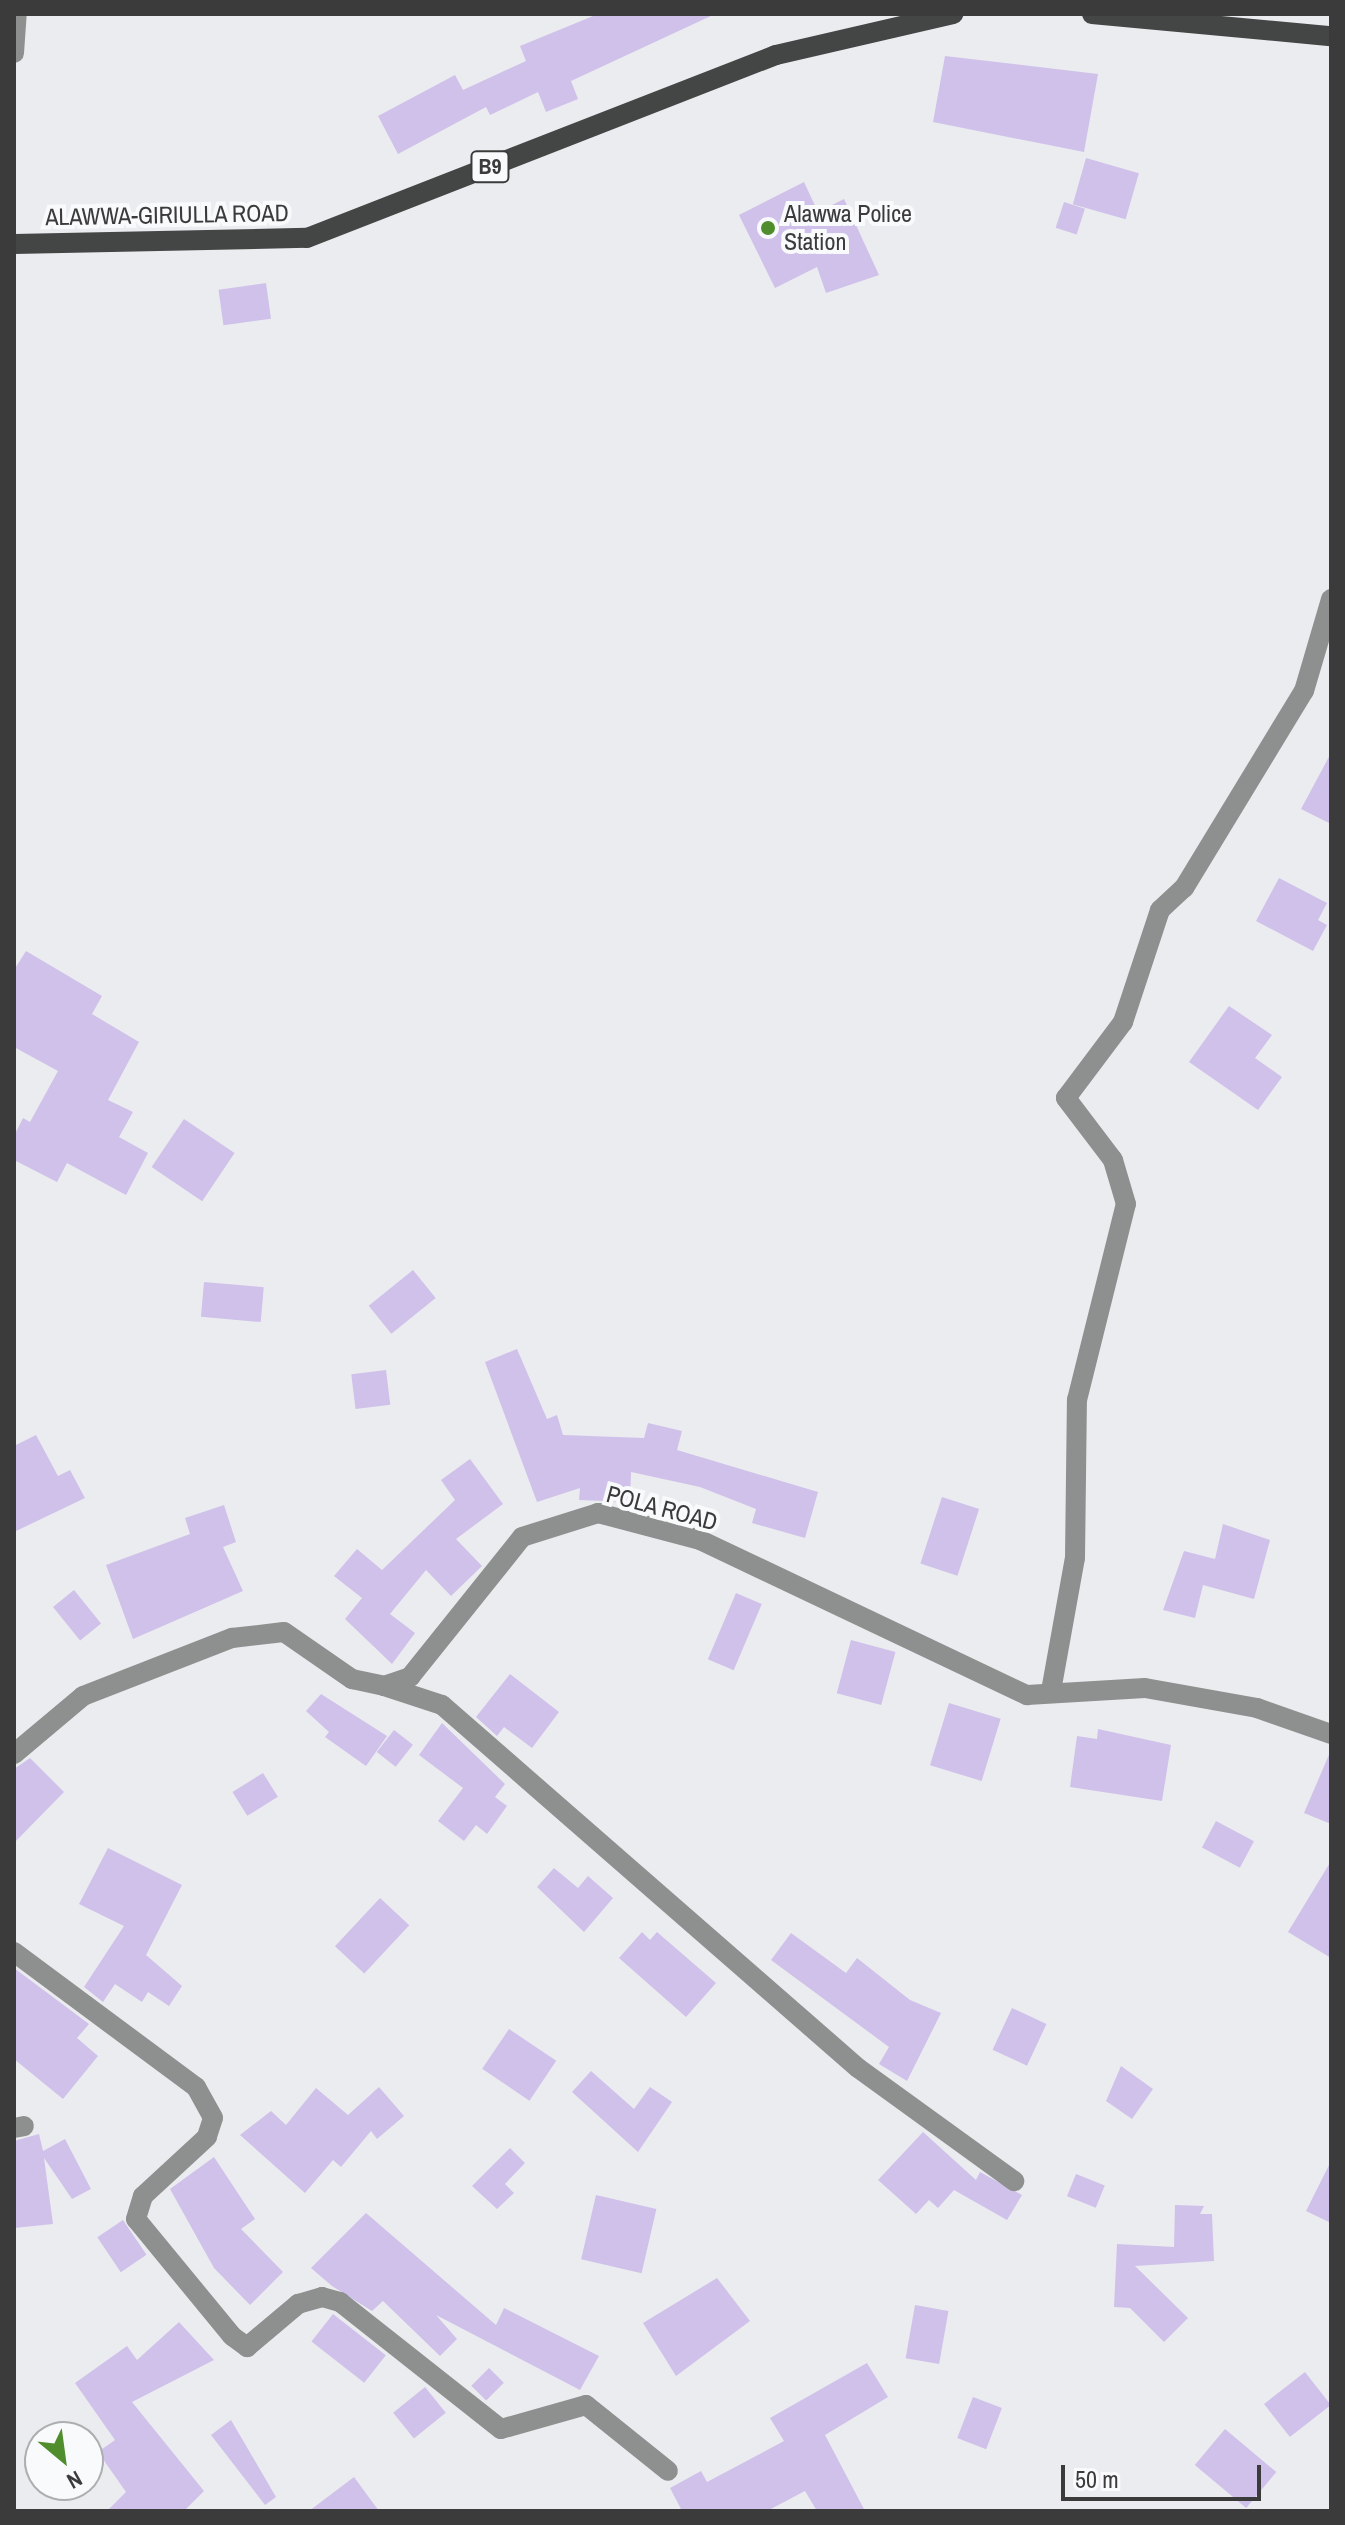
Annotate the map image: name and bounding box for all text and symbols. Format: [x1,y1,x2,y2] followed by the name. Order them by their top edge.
[470,149,510,185] road number: B9
[44,198,290,232] street label: ALAWWA-GIRIULLA ROAD
[784,200,912,256] place label: Alawwa Police Station
[759,219,777,237] marker: Alawwa Police Station
[603,1479,721,1537] street label: POLA ROAD
[24,2421,104,2501] north arrow
[1065,2449,1265,2499] scale bar
[1075,2463,1119,2495] text: 50 m
[62,2464,88,2497] text: N

